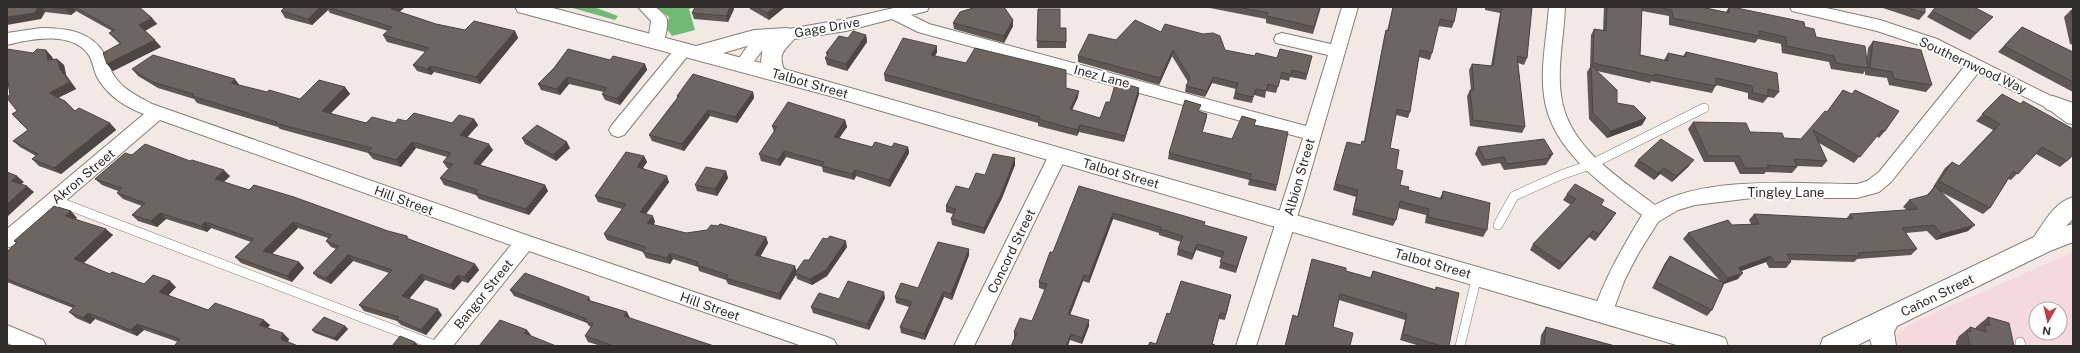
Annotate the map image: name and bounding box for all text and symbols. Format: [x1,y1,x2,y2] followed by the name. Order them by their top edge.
[793,14,861,41] street label: Gage Drive
[1917,34,2029,97] street label: Southernwood Way
[1072,62,1131,91] street label: Inez Lane
[770,65,850,102] street label: Talbot Street
[1281,137,1318,218] street label: Albion Street
[49,146,118,207] street label: Akron Street
[1081,155,1161,192] street label: Talbot Street
[372,183,436,218] street label: Hill Street
[1748,185,1824,200] street label: Tingley Lane
[985,207,1038,296] street label: Concord Street
[1393,245,1473,282] street label: Talbot Street
[451,257,516,332] street label: Bangor Street
[1898,271,1976,320] street label: Cañon Street
[678,289,742,324] street label: Hill Street
[2028,301,2068,341] north arrow
[2042,324,2052,337] text: N

